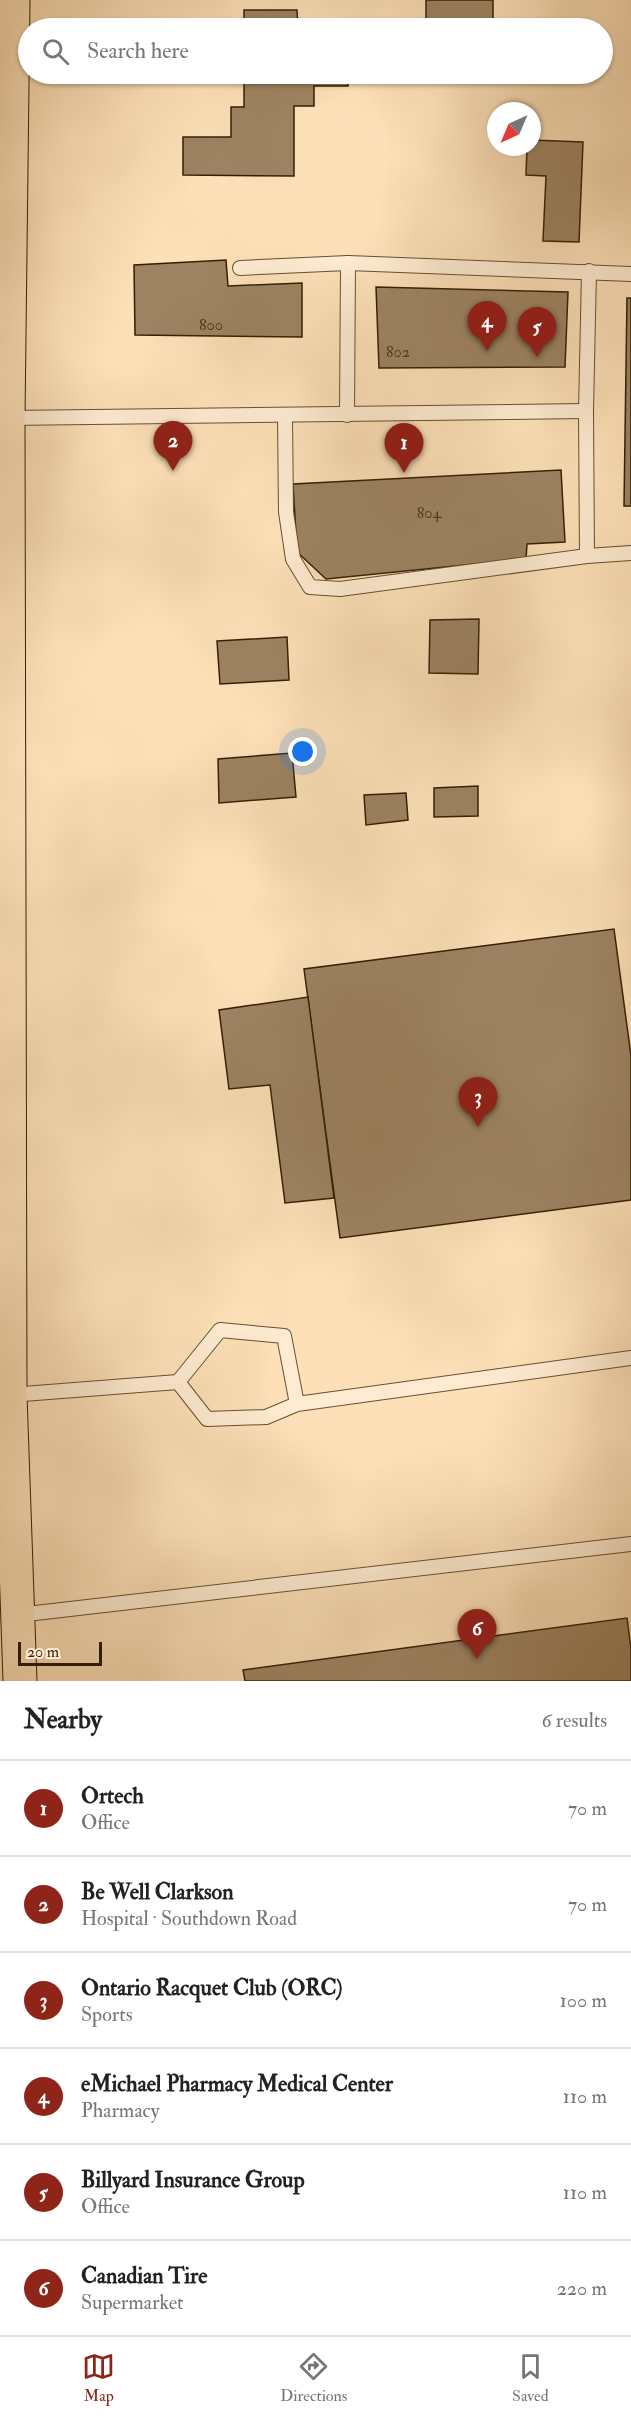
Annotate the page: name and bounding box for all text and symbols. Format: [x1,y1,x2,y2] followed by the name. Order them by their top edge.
[18,18,613,84] search box
[39,35,72,68] icon: search
[87,37,189,65] text: Search here
[487,102,541,156] north arrow
[468,302,506,351] pin: 4
[518,308,556,357] pin: 5
[199,315,223,335] house number: 800
[386,342,410,362] house number: 802
[154,422,192,471] pin: 2
[384,424,424,473] pin: 1
[417,503,443,523] house number: 804
[288,737,317,766] your location
[458,1078,498,1127] pin: 3
[458,1610,496,1659] pin: 6
[18,1639,102,1666] scale bar
[27,1642,59,1662] text: 20 m
[24,1704,102,1736] text: Nearby
[541,1708,607,1733] text: 6 results
[81,1782,144,1810] text: Ortech
[40,1796,47,1821] text: 1
[568,1796,607,1821] text: 70 m
[81,1810,130,1835] text: Office
[81,1878,234,1906] text: Be Well Clarkson
[38,1892,49,1917] text: 2
[568,1892,607,1917] text: 70 m
[81,1906,297,1931] text: Hospital · Southdown Road
[81,1974,342,2002] text: Ontario Racquet Club (ORC)
[40,1988,47,2013] text: 3
[560,1988,607,2013] text: 100 m
[81,2002,133,2027] text: Sports
[81,2070,393,2098] text: eMichael Pharmacy Medical Center
[38,2084,49,2109] text: 4
[563,2084,607,2109] text: 110 m
[81,2098,159,2123] text: Pharmacy
[81,2166,305,2194] text: Billyard Insurance Group
[39,2180,48,2205] text: 5
[563,2180,607,2205] text: 110 m
[81,2194,130,2219] text: Office
[81,2262,207,2290] text: Canadian Tire
[38,2276,49,2301] text: 6
[557,2276,607,2301] text: 220 m
[81,2290,184,2315] text: Supermarket
[82,2350,115,2406] tab: Map
[280,2350,347,2406] tab: Directions
[512,2350,549,2406] tab: Saved

